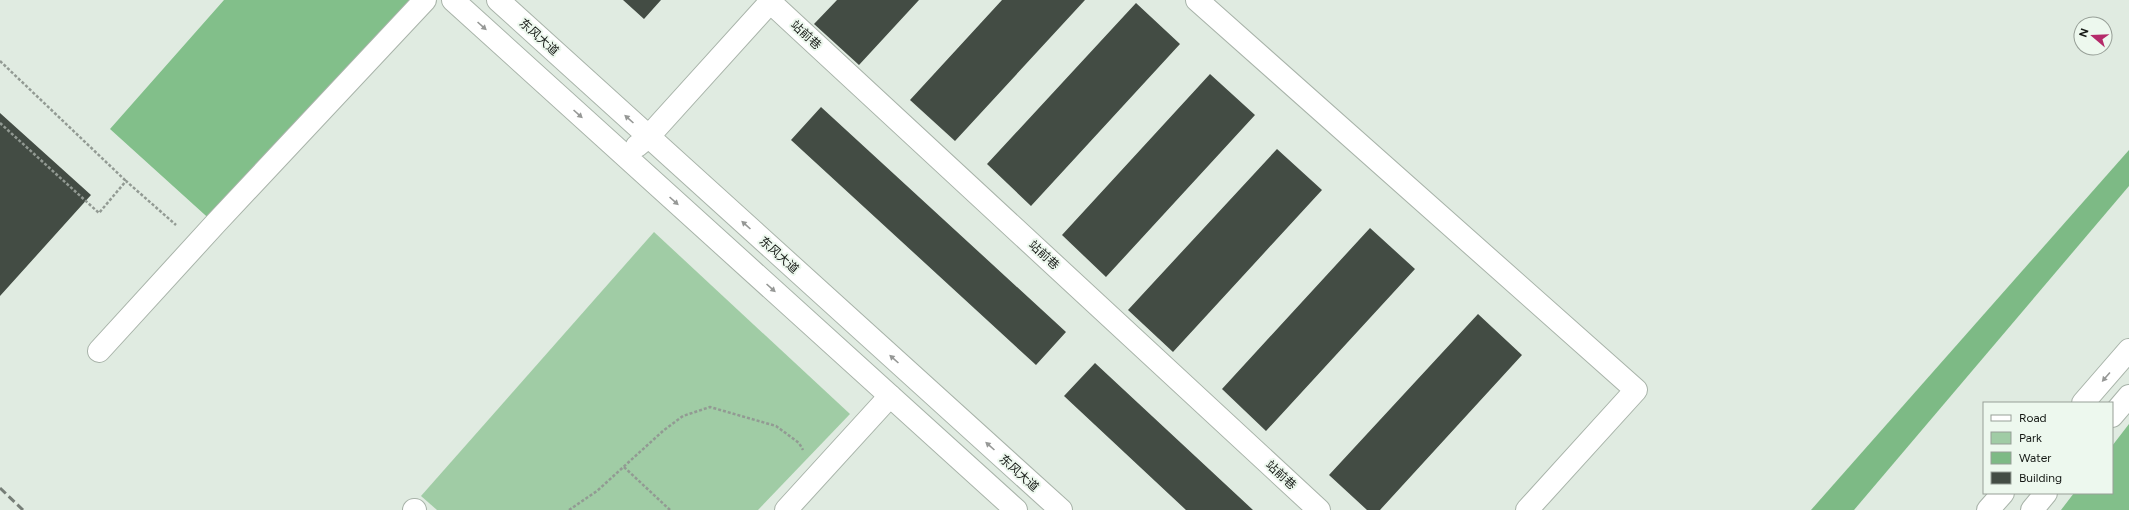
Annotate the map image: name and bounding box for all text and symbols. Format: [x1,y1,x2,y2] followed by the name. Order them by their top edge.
[516,16,562,58] street label: 东风大道
[2073,16,2113,56] north arrow
[788,18,824,52] street label: 站前巷
[477,22,487,31] one-way arrow
[2076,27,2092,39] text: N
[573,109,583,118] one-way arrow
[624,114,634,123] one-way arrow
[670,196,679,205] one-way arrow
[741,220,751,229] one-way arrow
[756,234,802,276] street label: 东风大道
[1026,238,1062,272] street label: 站前巷
[766,284,776,293] one-way arrow
[889,354,899,364] one-way arrow
[2101,371,2110,382] one-way arrow
[1983,402,2113,494] legend
[2019,411,2047,425] text: Road
[2019,431,2042,445] text: Park
[985,442,996,451] one-way arrow
[2019,451,2051,465] text: Water
[996,452,1042,494] street label: 东风大道
[1263,458,1299,492] street label: 站前巷
[2019,471,2062,485] text: Building

